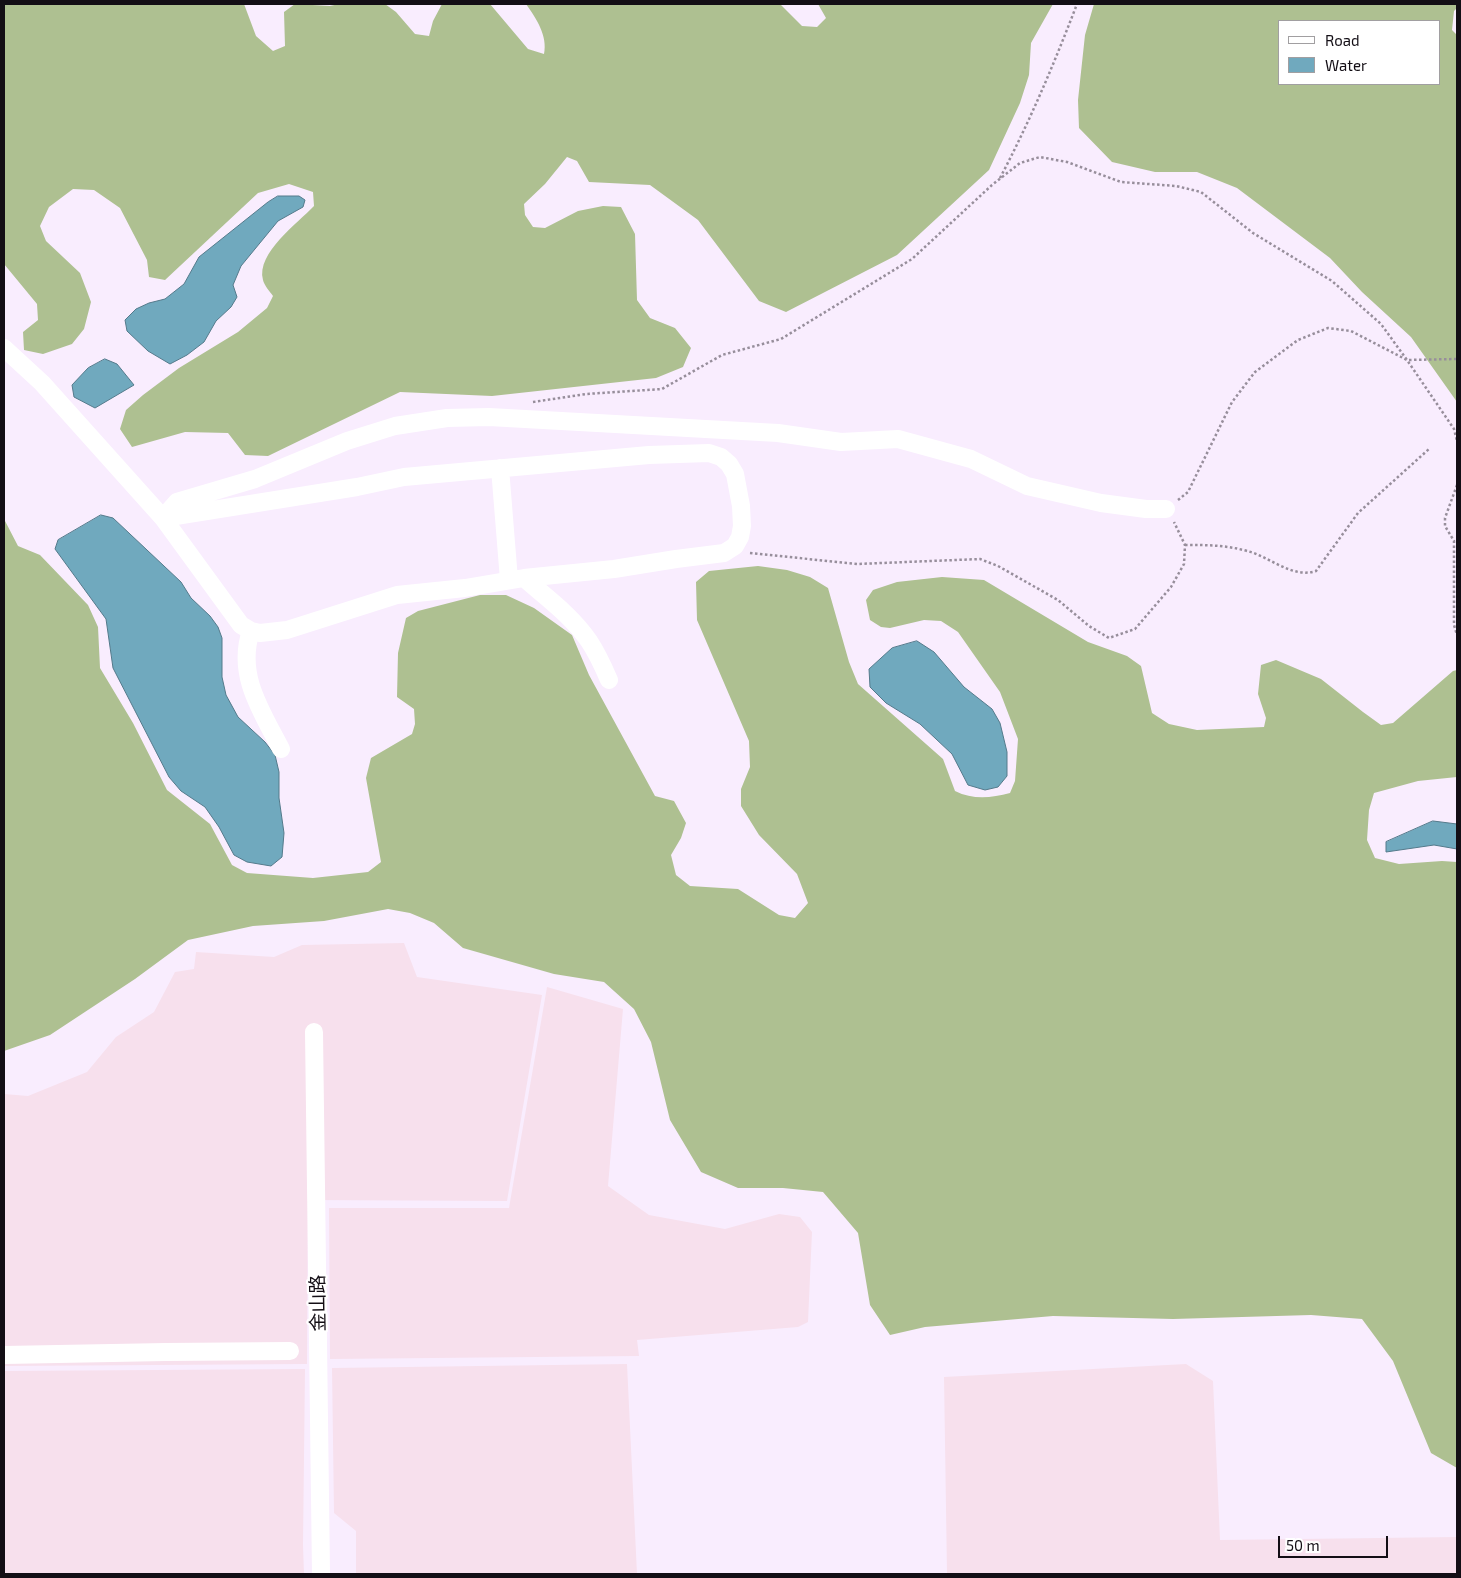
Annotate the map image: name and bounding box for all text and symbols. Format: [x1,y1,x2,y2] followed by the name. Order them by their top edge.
[1278,20,1441,85] legend
[1325,31,1360,49] text: Road
[1325,56,1367,74] text: Water
[306,1274,330,1332] street label: 金山路
[1281,1526,1391,1558] scale bar
[1286,1536,1320,1554] text: 50 m

